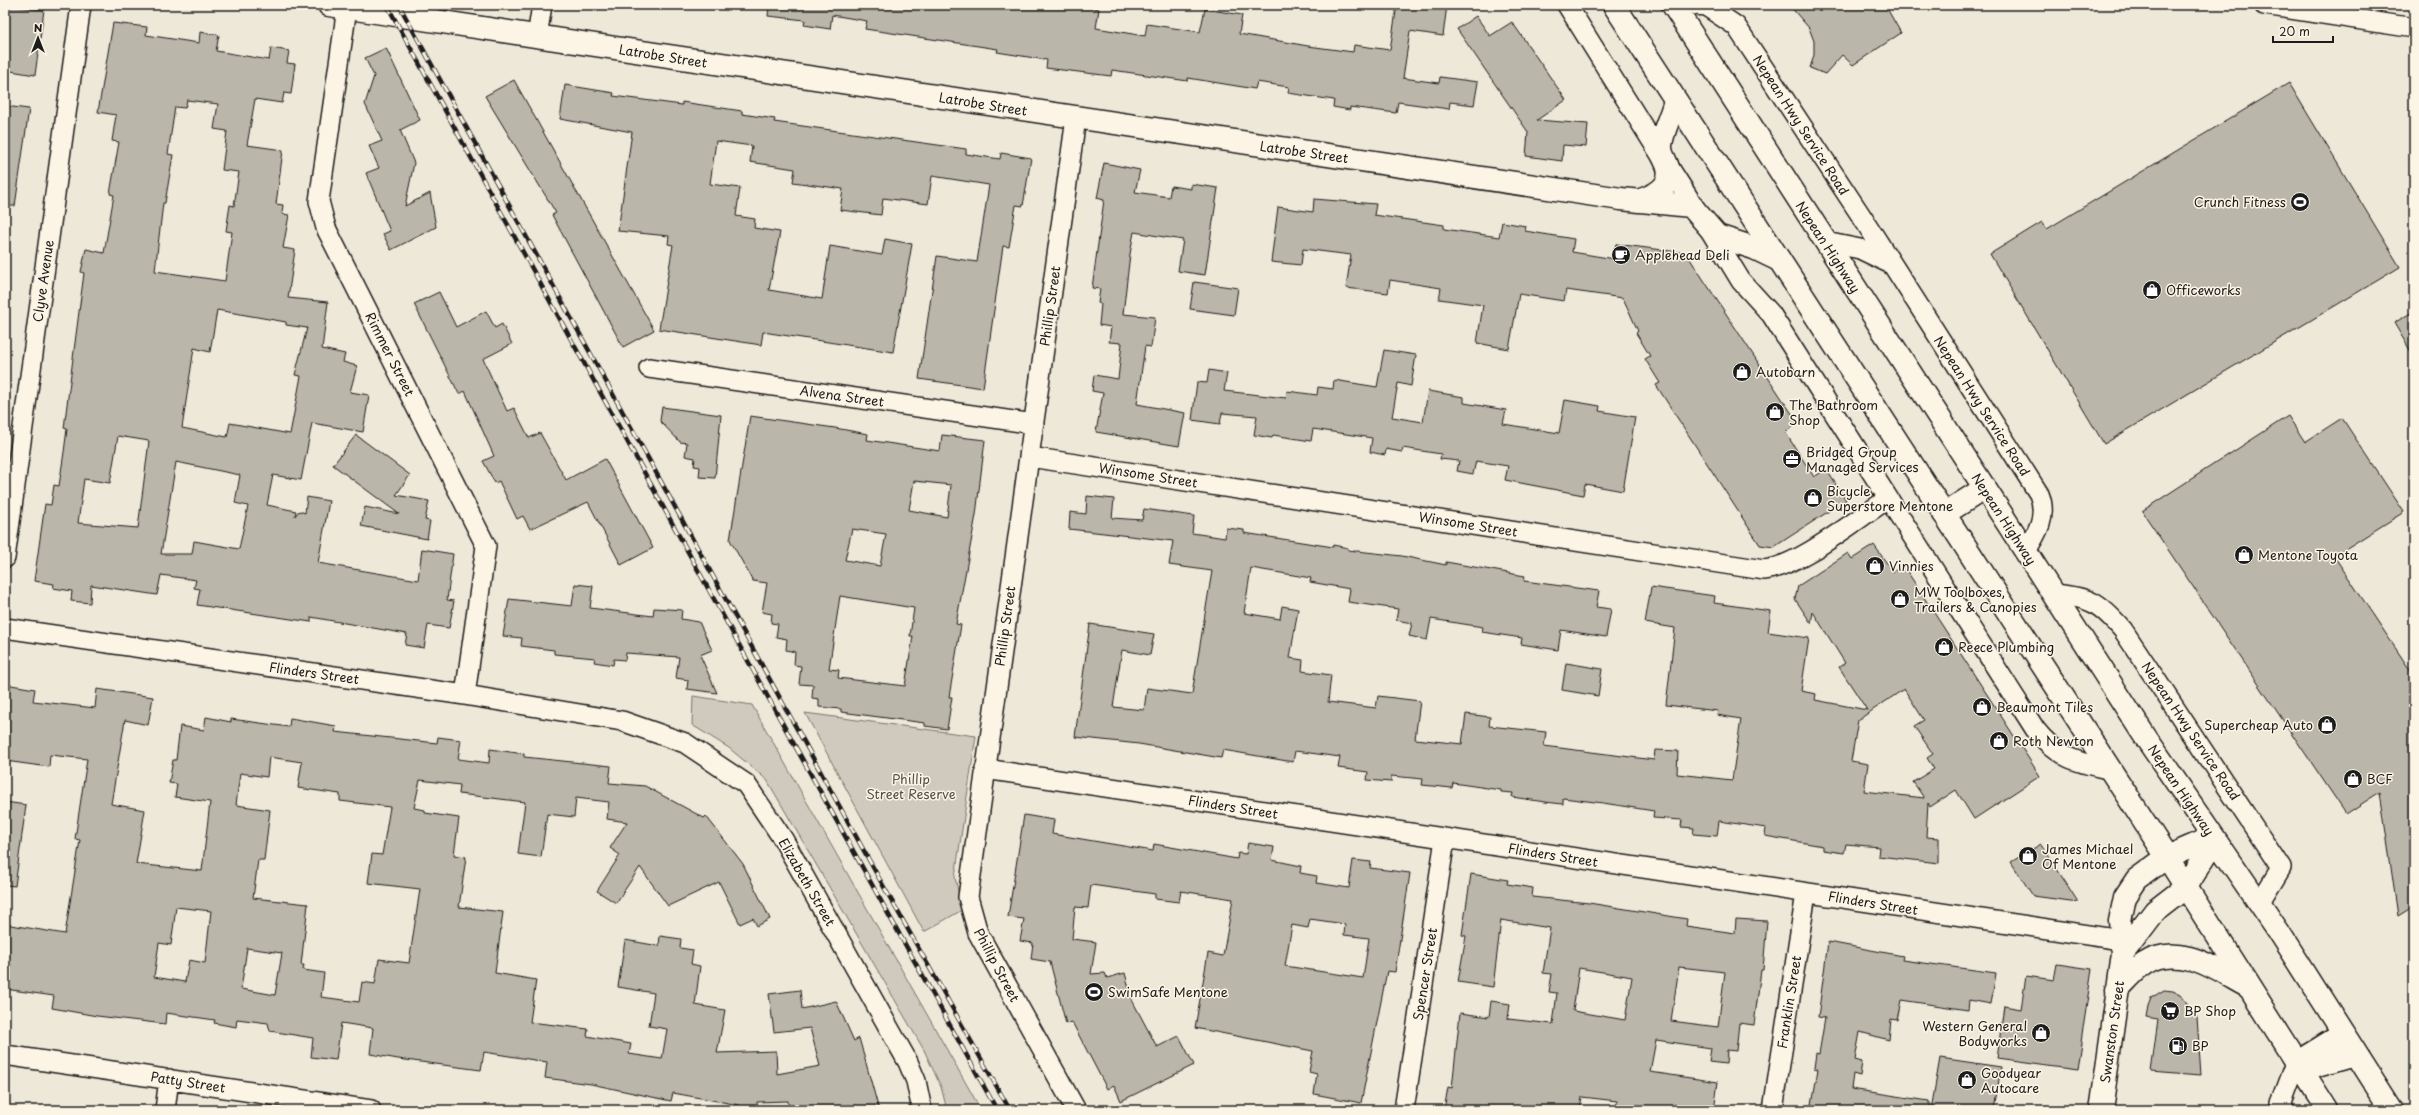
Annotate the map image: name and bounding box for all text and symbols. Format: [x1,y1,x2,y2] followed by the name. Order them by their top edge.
[18,18,58,58] north arrow
[2273,18,2333,44] scale bar
[34,19,43,36] text: N
[2279,22,2310,40] text: 20 m
[618,39,709,72] street label: Latrobe Street
[1749,51,1854,199] street label: Nepean Hwy Service Road
[938,87,1029,120] street label: Latrobe Street
[1259,136,1350,167] street label: Latrobe Street
[2289,191,2311,213] sports icon: Crunch Fitness
[2194,192,2286,211] place label: Crunch Fitness
[1792,197,1865,296] street label: Nepean Highway
[27,239,58,323] street label: Clyve Avenue
[1610,244,1632,266] cafe icon: Applehead Deli
[1635,245,1730,264] place label: Applehead Deli
[1034,265,1065,347] street label: Phillip Street
[2141,279,2163,301] shop icon: Officeworks
[2166,280,2241,299] place label: Officeworks
[361,309,420,399] street label: Rimmer Street
[1930,332,2035,480] street label: Nepean Hwy Service Road
[1731,361,1753,383] shop icon: Autobarn
[1756,362,1815,381] place label: Autobarn
[799,380,885,411] street label: Alvena Street
[1789,395,1878,429] place label: The Bathroom Shop
[1764,401,1786,423] shop icon: The Bathroom Shop
[1806,442,1919,476] place label: Bridged Group Managed Services
[1781,448,1803,470] office icon: Bridged Group Managed Services
[1097,457,1199,492] street label: Winsome Street
[1968,469,2041,568] street label: Nepean Highway
[1827,481,1953,515] place label: Bicycle Superstore Mentone
[1802,487,1824,509] shop icon: Bicycle Superstore Mentone
[1417,506,1519,541] street label: Winsome Street
[2233,544,2255,566] shop icon: Mentone Toyota
[2258,545,2359,564] place label: Mentone Toyota
[1864,555,1886,577] shop icon: Vinnies
[1889,556,1934,575] place label: Vinnies
[1914,582,2037,616] place label: MW Toolboxes, Trailers & Canopies
[989,585,1020,667] street label: Phillip Street
[1889,588,1911,610] shop icon: MW Toolboxes, Trailers & Canopies
[1933,636,1955,658] shop icon: Reece Plumbing
[1958,637,2054,656] place label: Reece Plumbing
[268,657,360,688] street label: Flinders Street
[2138,658,2245,804] street label: Nepean Hwy Service Road
[1971,696,1993,718] shop icon: Beaumont Tiles
[1996,697,2093,716] place label: Beaumont Tiles
[2316,714,2338,736] shop icon: Supercheap Auto
[2204,715,2313,734] place label: Supercheap Auto
[1988,730,2010,752] shop icon: Roth Newton
[2013,731,2094,750] place label: Roth Newton
[2144,740,2219,839] street label: Nepean Highway
[2342,768,2364,790] shop icon: BCF
[866,769,956,803] park label: Phillip Street Reserve
[2367,769,2393,788] place label: BCF
[1187,790,1279,823] street label: Flinders Street
[774,834,840,929] street label: Elizabeth Street
[1507,838,1599,871] street label: Flinders Street
[2042,839,2133,873] place label: James Michael Of Mentone
[2017,845,2039,867] shop icon: James Michael Of Mentone
[1827,886,1919,919] street label: Flinders Street
[970,925,1025,1005] street label: Phillip Street
[1408,926,1441,1022] street label: Spencer Street
[1772,954,1805,1050] street label: Franklin Street
[2095,979,2128,1084] street label: Swanston Street
[1083,981,1105,1003] sports icon: SwimSafe Mentone
[1108,982,1228,1001] place label: SwimSafe Mentone
[2159,1000,2181,1022] supermarket icon: BP Shop
[2184,1001,2236,1020] place label: BP Shop
[1922,1016,2027,1050] place label: Western General Bodyworks
[2030,1022,2052,1044] shop icon: Western General Bodyworks
[2167,1035,2189,1057] fuel station icon: BP
[2192,1036,2209,1055] place label: BP
[1981,1063,2041,1097] place label: Goodyear Autocare
[149,1066,227,1097] street label: Patty Street
[1956,1069,1978,1091] shop icon: Goodyear Autocare

